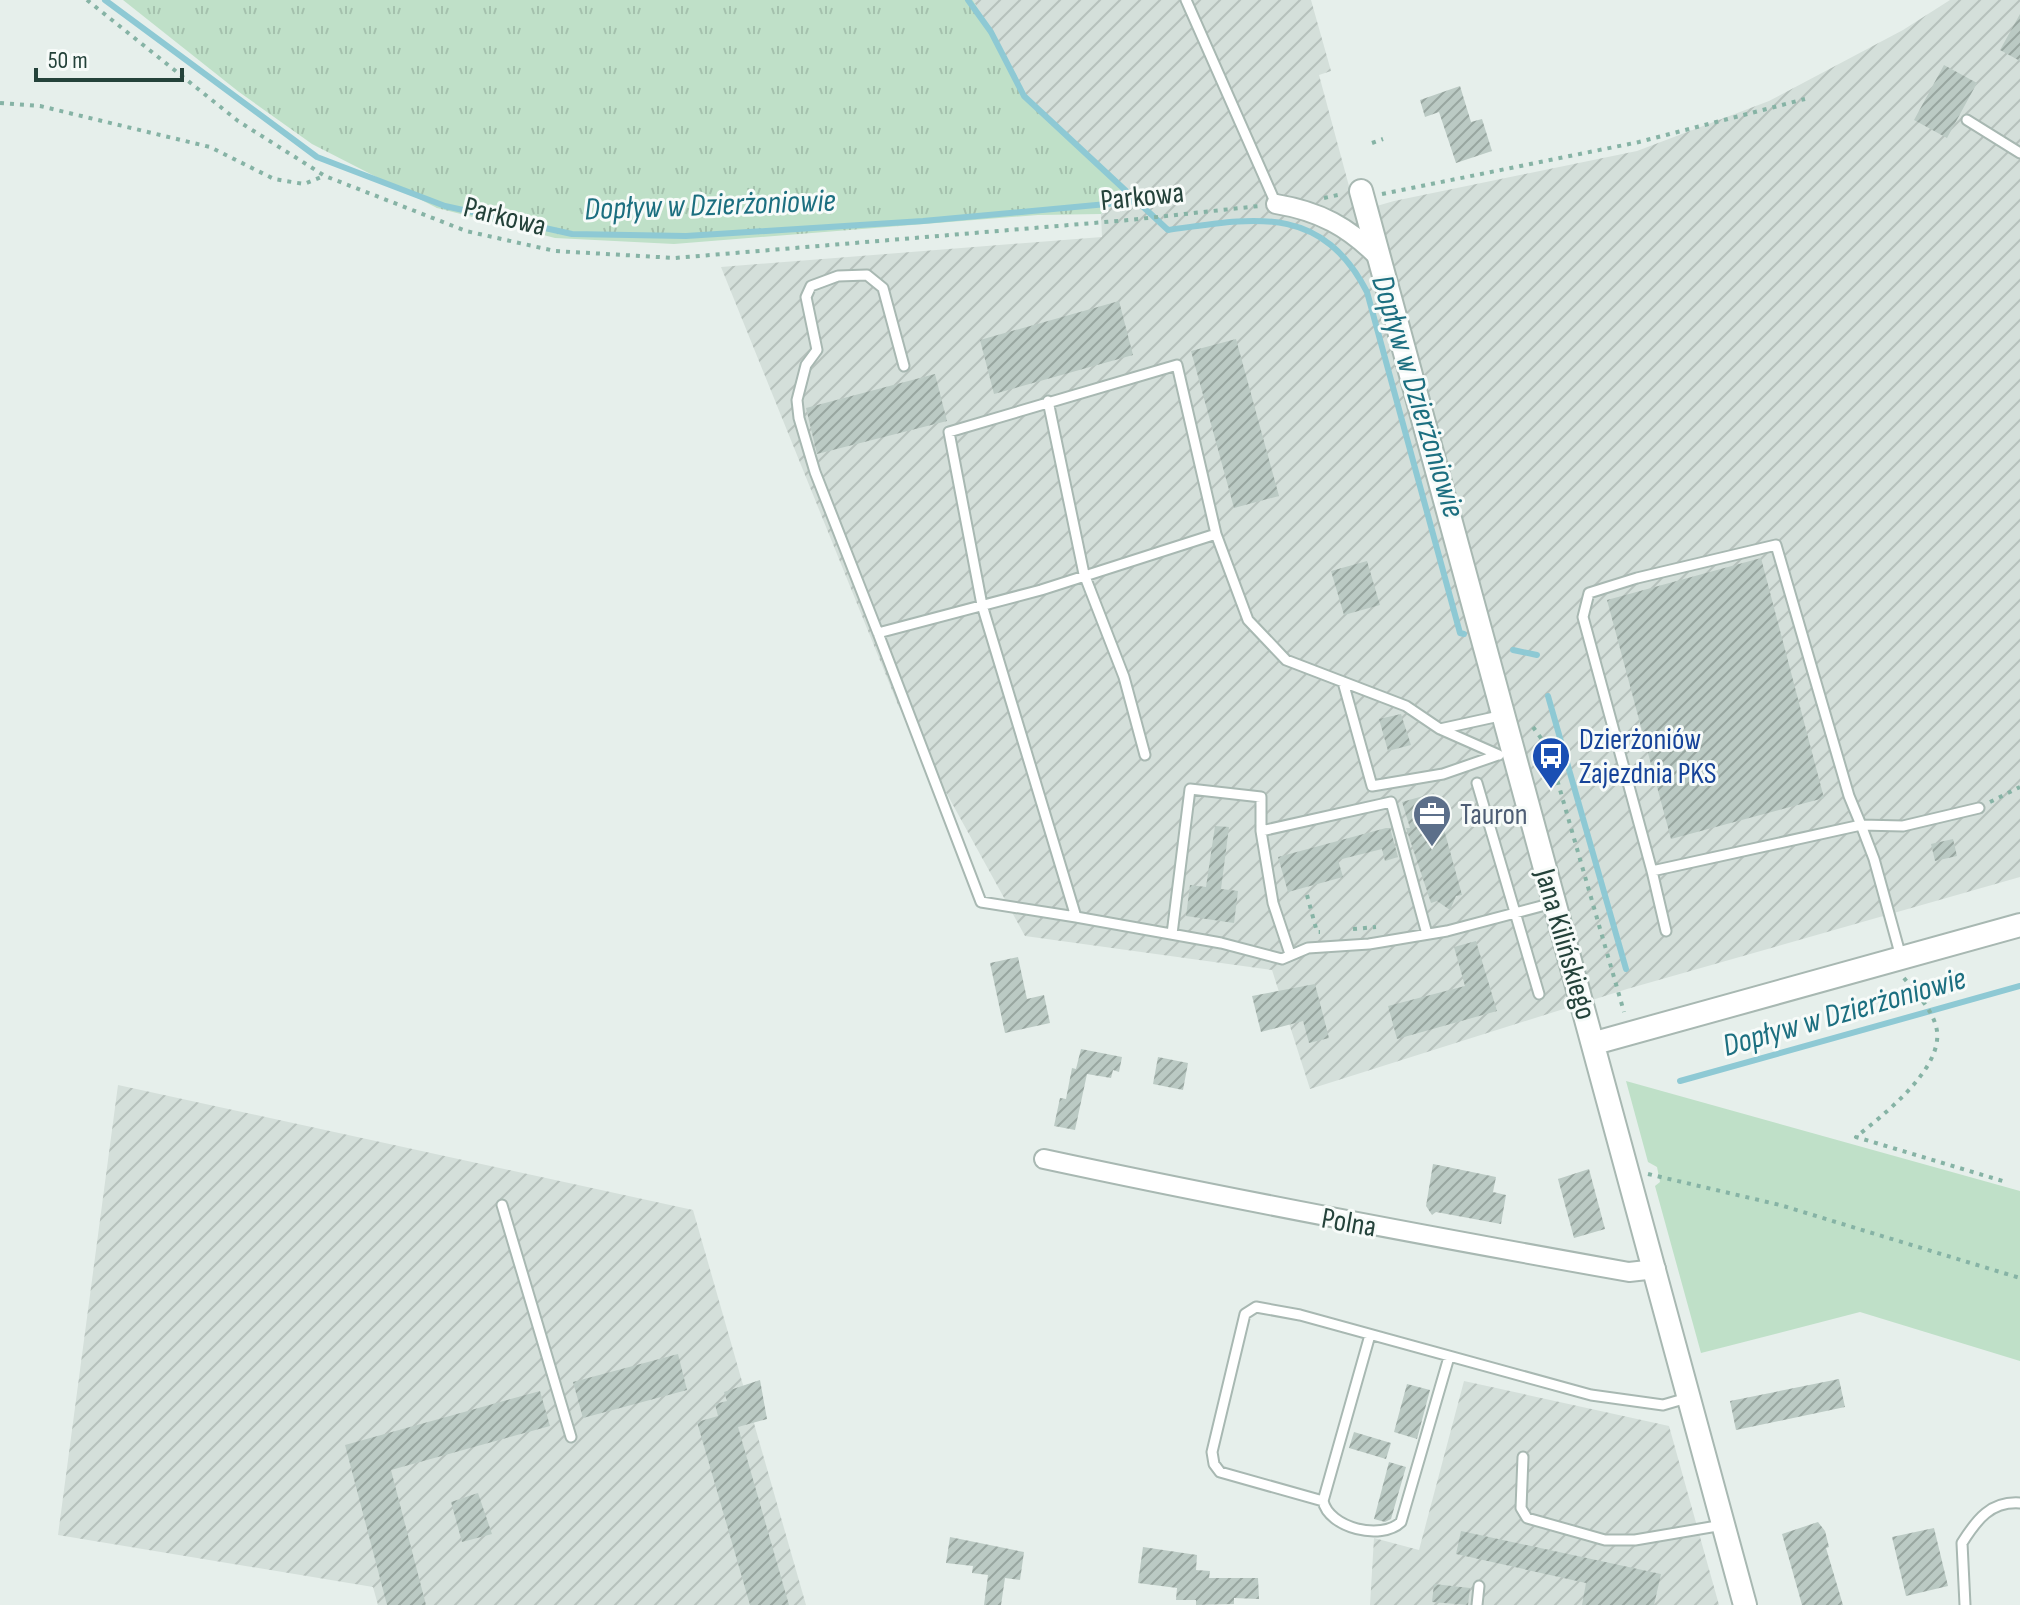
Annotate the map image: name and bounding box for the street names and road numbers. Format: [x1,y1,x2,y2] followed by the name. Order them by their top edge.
[1099,175,1186,219] street label: Parkowa
[460,189,550,245] street label: Parkowa
[1526,864,1604,1024] street label: Jana Kilińskiego
[1319,1200,1379,1245] street label: Polna

